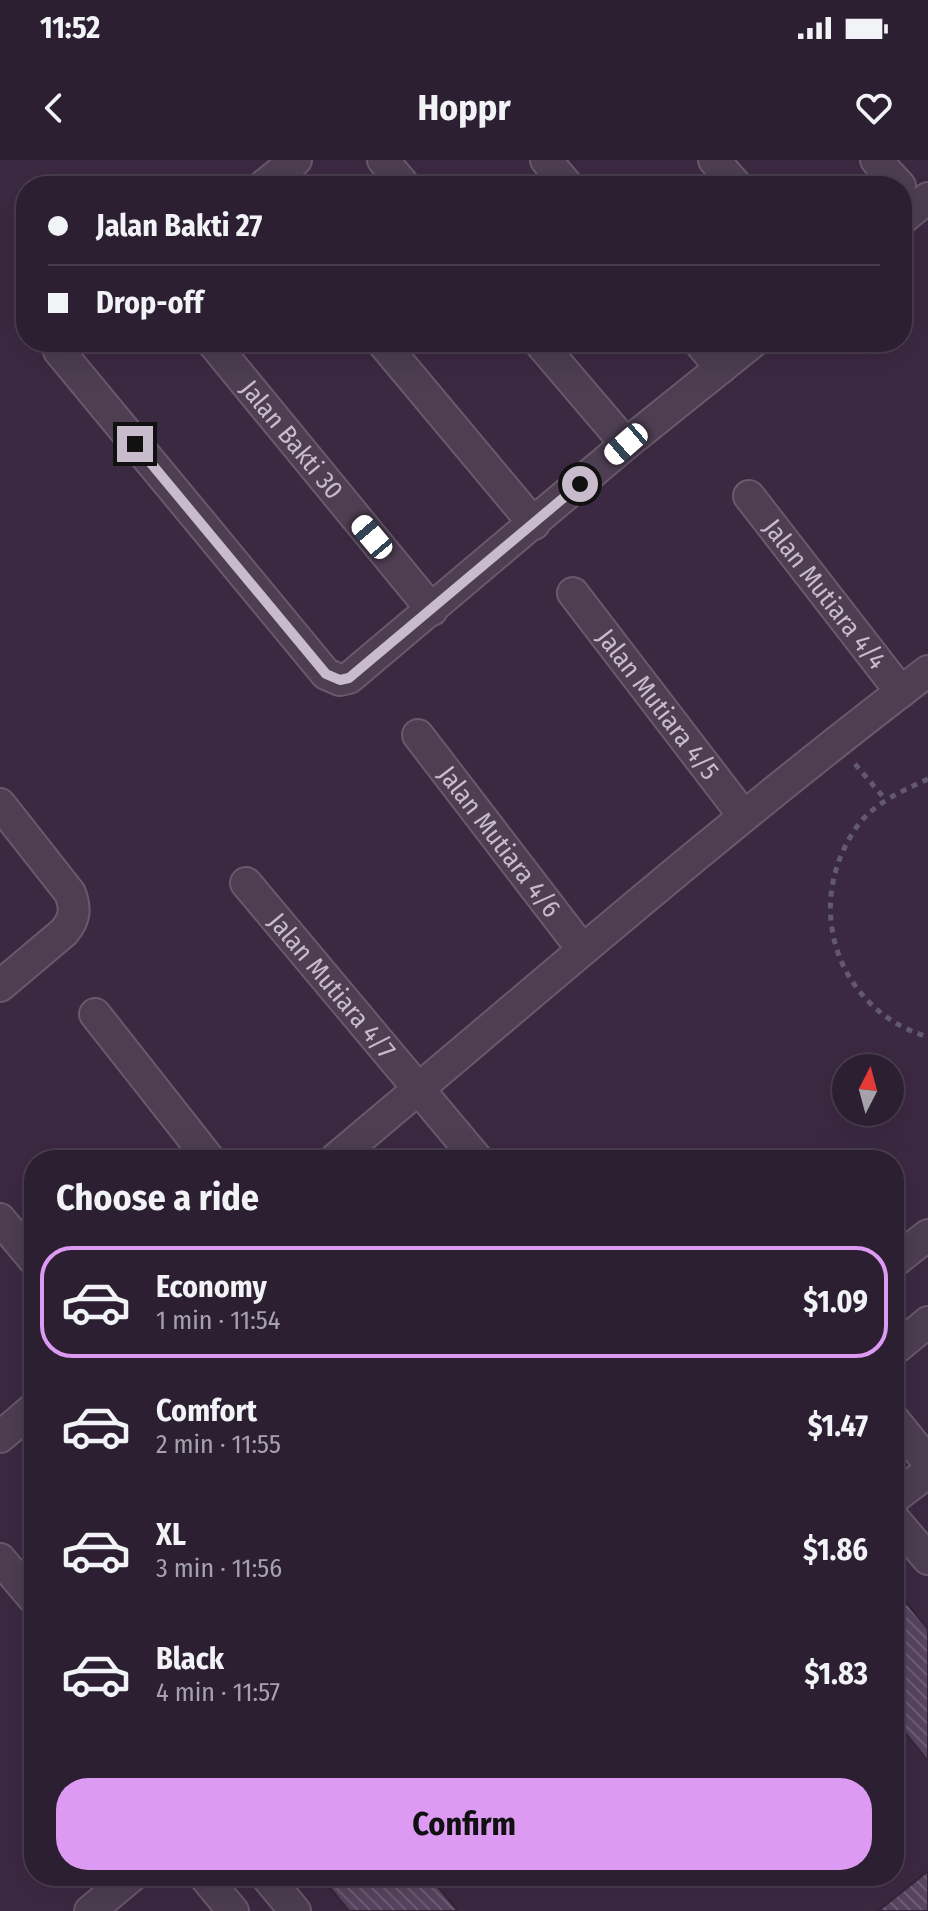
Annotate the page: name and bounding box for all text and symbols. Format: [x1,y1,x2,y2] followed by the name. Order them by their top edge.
[40,10,100,46] text: 11:52
[32,86,76,130] icon: back
[417,86,511,130] text: Hoppr
[852,86,896,130] icon: heart
[96,208,262,244] text: Jalan Bakti 27
[96,285,203,321] text: Drop-off
[234,374,349,505] street label: Jalan Bakti 30
[600,419,652,469] car
[117,426,153,462] route end
[562,466,598,502] route start
[347,511,397,563] car
[757,513,892,676] street label: Jalan Mutiara 4/4
[590,623,725,786] street label: Jalan Mutiara 4/5
[431,760,567,923] street label: Jalan Mutiara 4/6
[262,907,402,1065] street label: Jalan Mutiara 4/7
[832,1054,904,1126] north arrow
[832,1054,904,1126] map controls
[56,1176,259,1220] text: Choose a ride
[60,1266,132,1338] icon: car
[156,1269,267,1305] text: Economy
[803,1284,868,1320] text: $1.09
[156,1305,280,1336] text: 1 min · 11:54
[60,1390,132,1462] icon: car
[156,1393,257,1429] text: Comfort
[808,1408,868,1444] text: $1.47
[156,1429,281,1460] text: 2 min · 11:55
[60,1514,132,1586] icon: car
[156,1517,186,1553] text: XL
[803,1532,868,1568] text: $1.86
[156,1553,282,1584] text: 3 min · 11:56
[60,1638,132,1710] icon: car
[156,1641,224,1677] text: Black
[805,1656,868,1692] text: $1.83
[156,1677,280,1708] text: 4 min · 11:57
[56,1778,872,1870] button: Confirm

